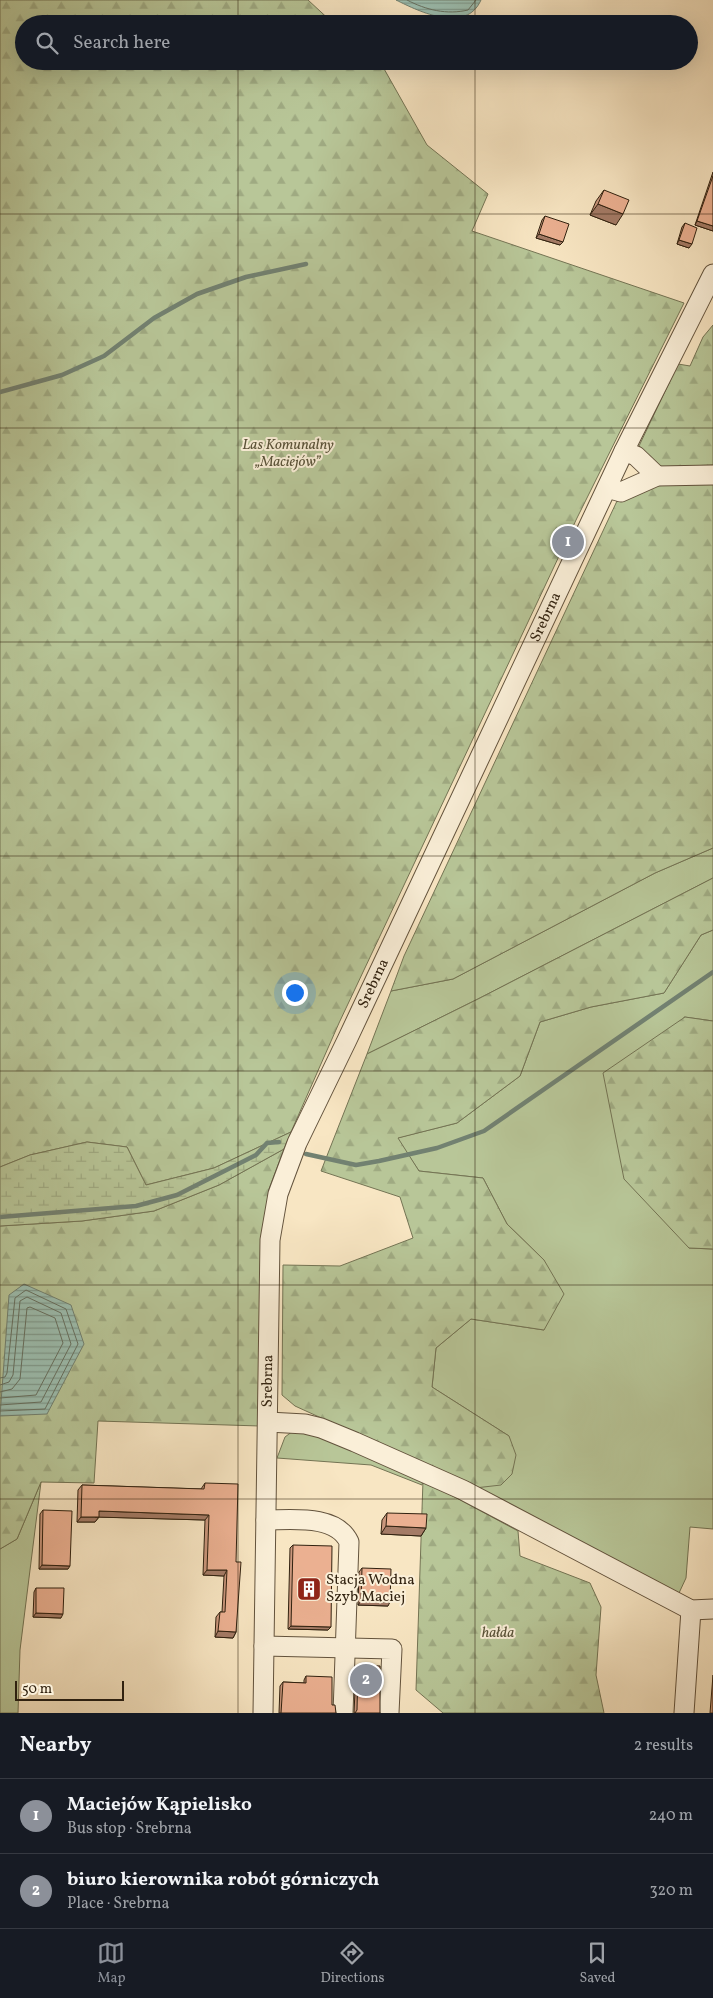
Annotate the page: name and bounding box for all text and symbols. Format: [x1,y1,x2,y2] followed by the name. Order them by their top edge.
[15,15,698,70] search box
[33,29,61,57] icon: search
[73,30,170,56] text: Search here
[242,435,334,473] park label: Las Komunalny „Maciejów”
[552,523,584,561] pin: 1
[525,589,567,645] street label: Srebrna
[353,955,394,1012] street label: Srebrna
[282,980,308,1006] your location
[257,1355,279,1408] street label: Srebrna
[326,1570,415,1608] place label: Stacja Wodna Szyb Maciej
[296,1576,322,1602] building icon: Stacja Wodna Szyb Maciej
[482,1623,514,1644] park label: hałda
[350,1661,382,1699] pin: 2
[15,1678,124,1701] scale bar
[22,1680,52,1699] text: 50 m
[20,1731,91,1760] text: Nearby
[634,1735,693,1757] text: 2 results
[67,1792,252,1818] text: Maciejów Kąpielisko
[33,1805,39,1827] text: 1
[649,1805,693,1827] text: 240 m
[67,1818,192,1840] text: Bus stop · Srebrna
[67,1867,379,1893] text: biuro kierownika robót górniczych
[32,1880,40,1902] text: 2
[649,1880,693,1902] text: 320 m
[67,1893,169,1915] text: Place · Srebrna
[97,1939,125,1988] tab: Map
[320,1939,385,1988] tab: Directions
[579,1939,616,1988] tab: Saved

